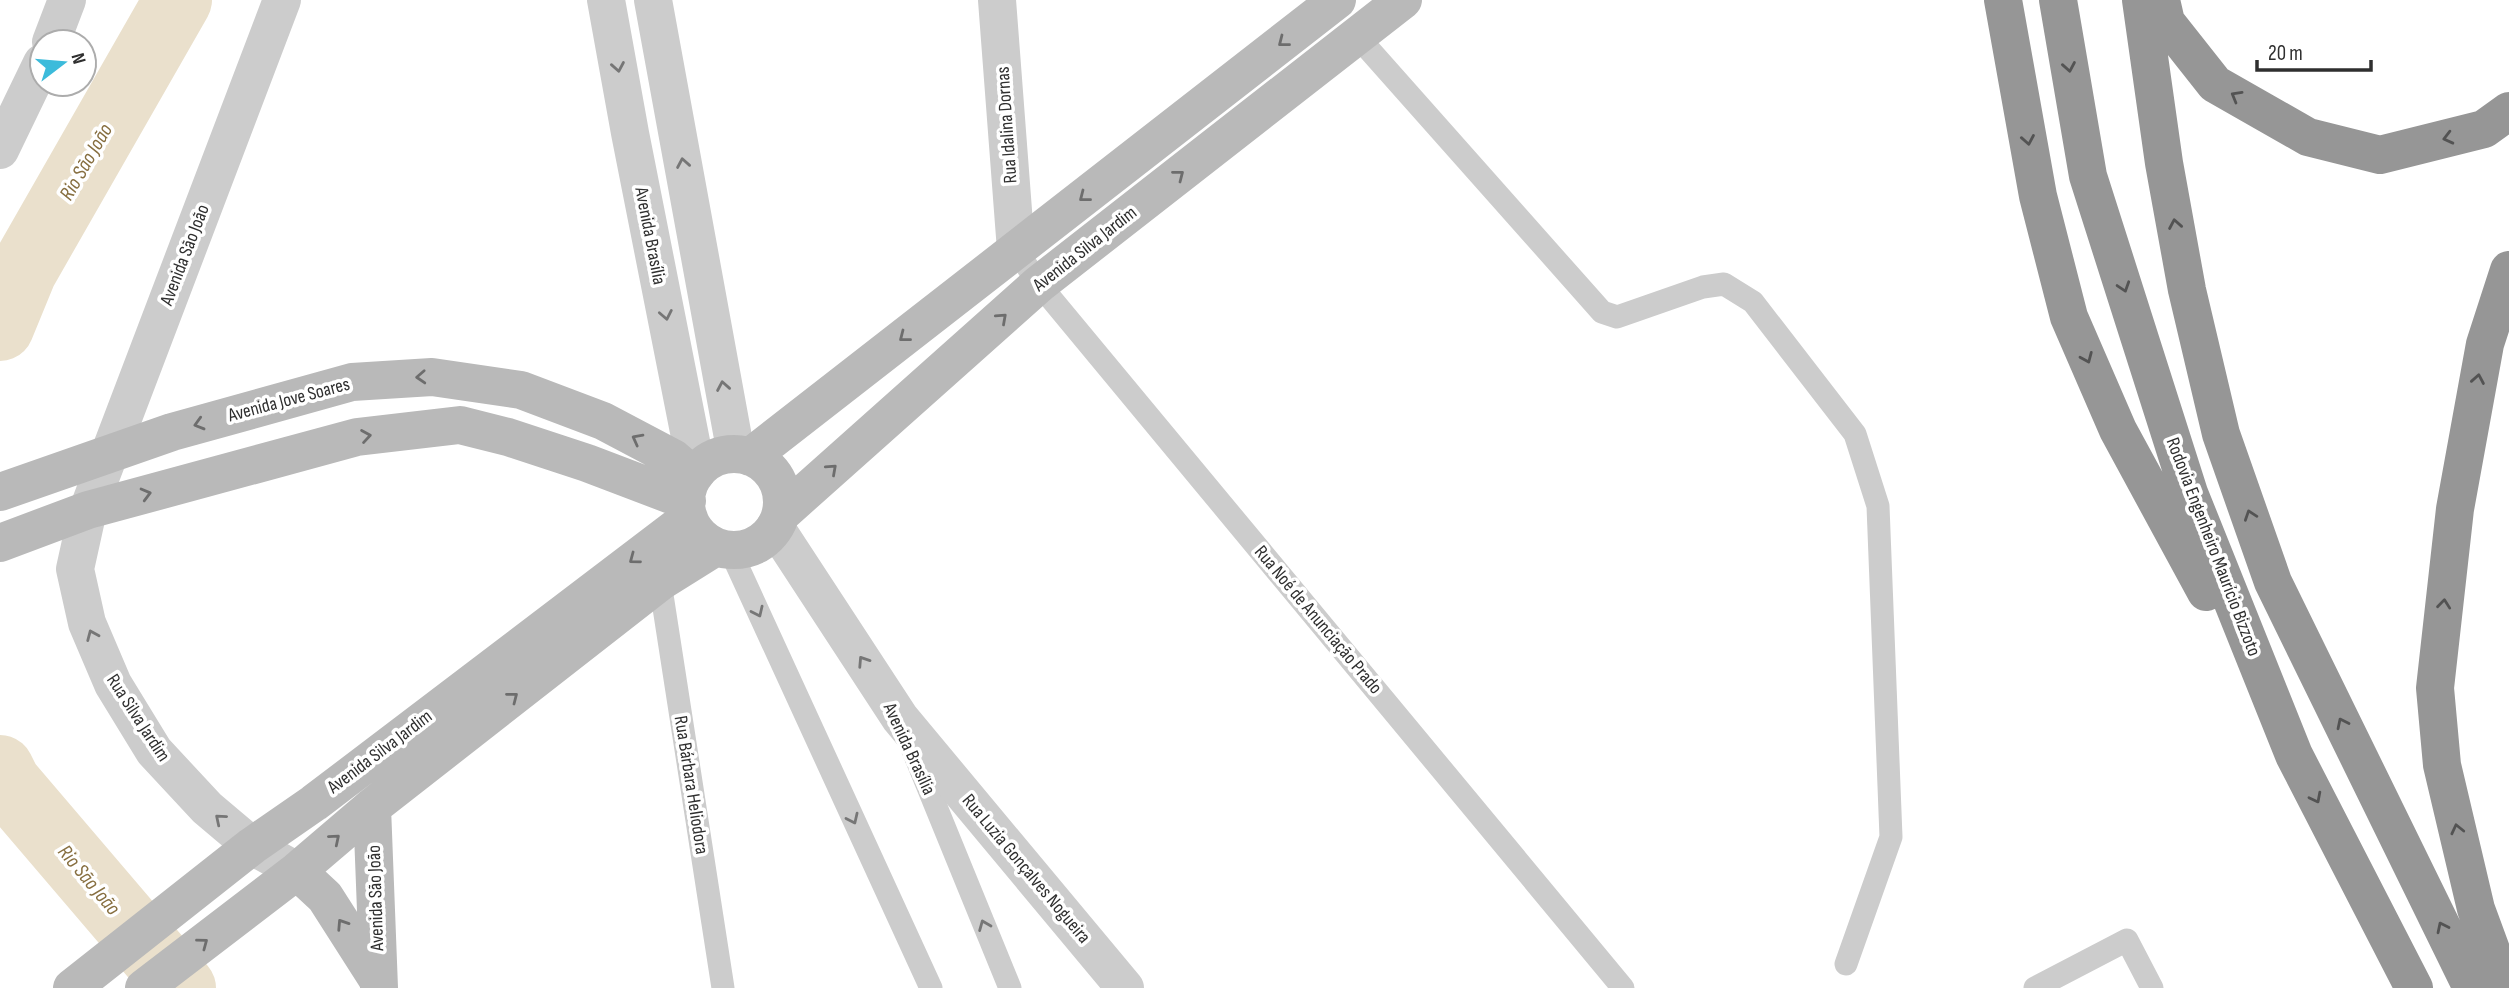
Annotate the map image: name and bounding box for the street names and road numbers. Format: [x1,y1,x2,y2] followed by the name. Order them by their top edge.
[991,66,1023,184] street label: Rua Idalina Dornas
[629,184,671,287] street label: Avenida Brasília
[155,201,215,310] street label: Avenida São João
[1028,201,1141,297] street label: Avenida Silva Jardim
[225,373,353,428] street label: Avenida Jove Soares
[2161,434,2265,660] street label: Rodovia Engenheiro Maurício Bizzoto
[1249,541,1387,699] street label: Rua Noé de Anunciação Prado
[101,670,175,766] street label: Rua Silva Jardim
[877,698,940,799] street label: Avenida Brasília
[322,705,437,799] street label: Avenida Silva Jardim
[669,714,713,856] street label: Rua Bárbara Heliodora
[957,790,1095,948] street label: Rua Luzia Gonçalves Nogueira
[363,845,389,952] street label: Avenida São João

